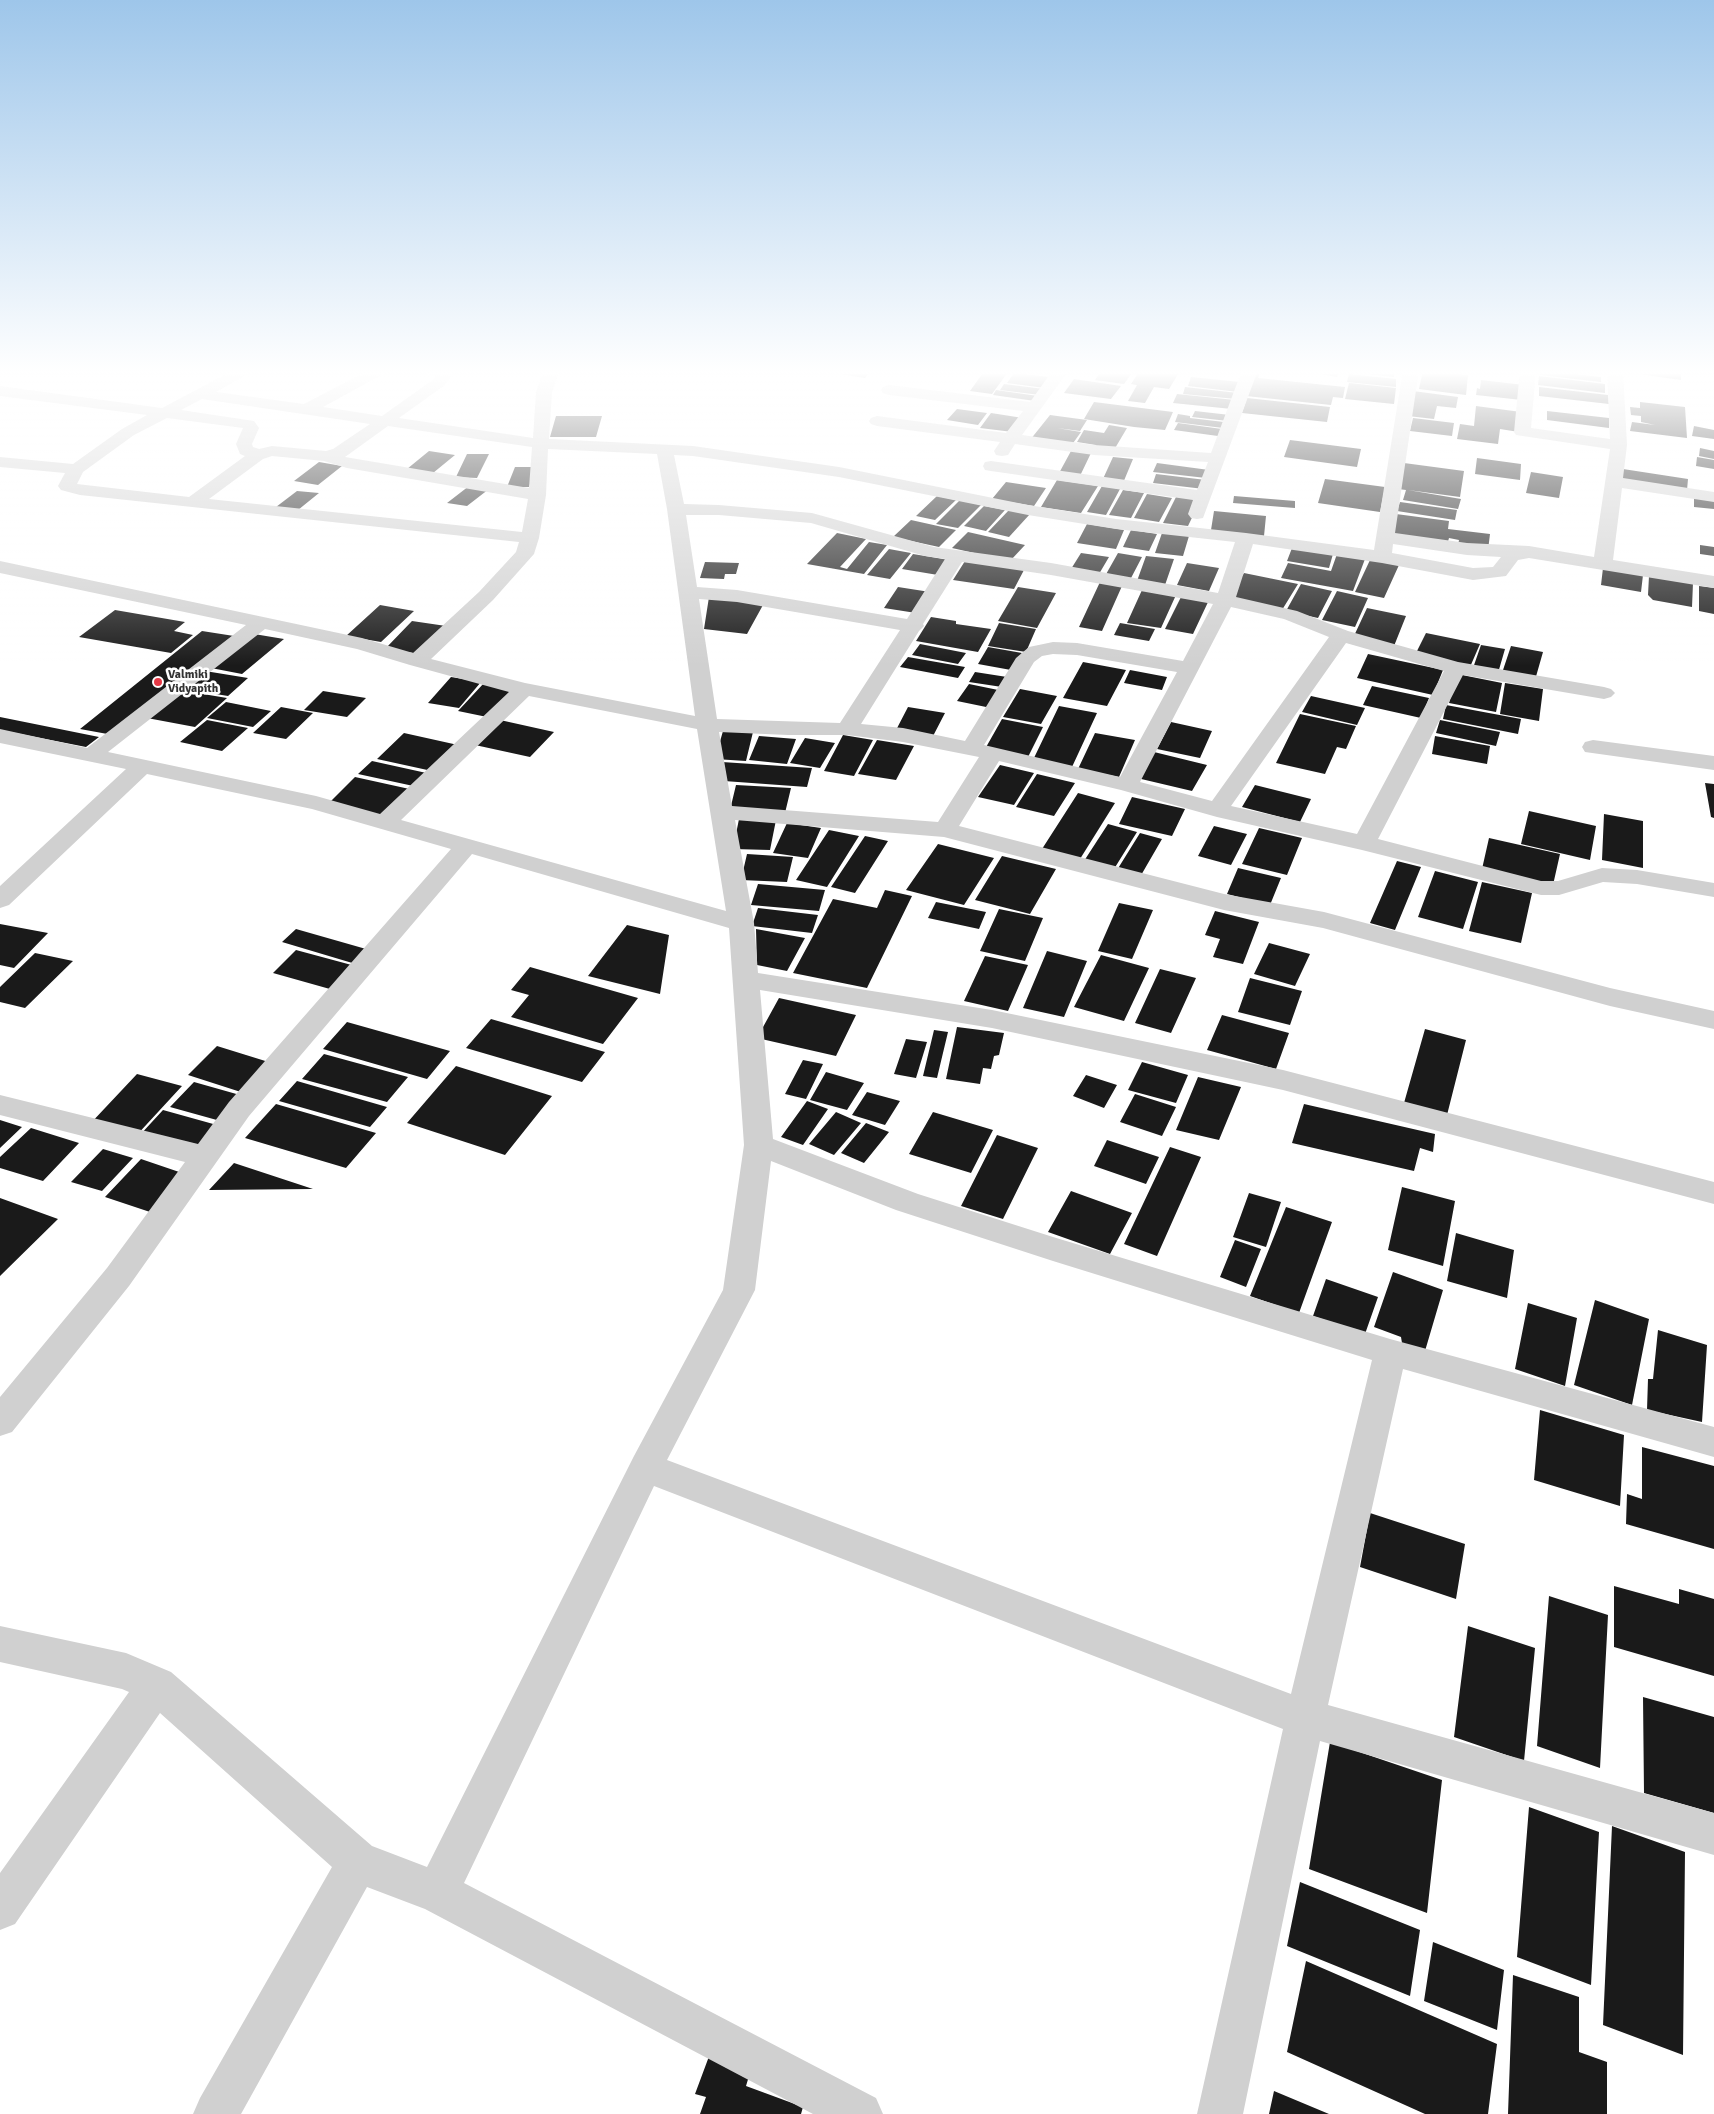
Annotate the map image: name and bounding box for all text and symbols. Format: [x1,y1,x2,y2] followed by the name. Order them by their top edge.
[168,668,218,696] place label: Valmiki Vidyapith
[152,676,164,688] marker: Valmiki Vidyapith

